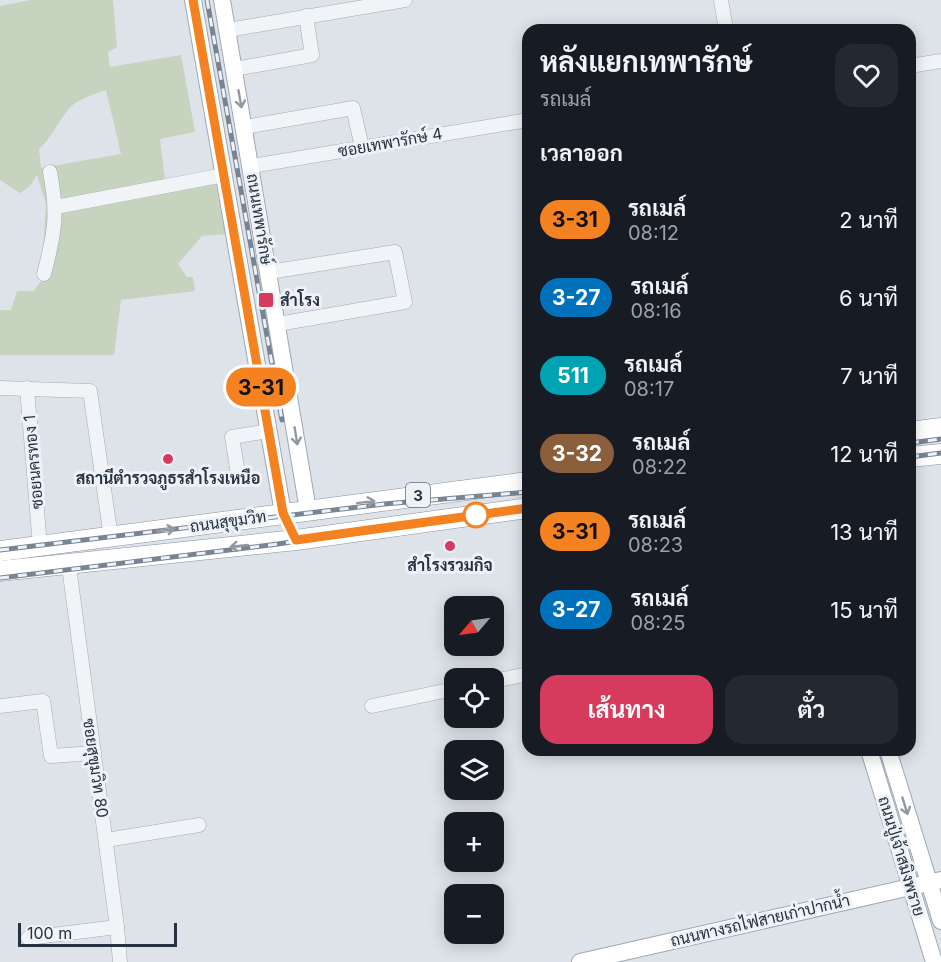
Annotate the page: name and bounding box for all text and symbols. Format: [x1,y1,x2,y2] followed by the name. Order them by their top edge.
[835,44,898,107] button: heart
[540,45,753,79] text: หลังแยกเทพารักษ์
[540,87,591,111] text: รถเมล์
[235,89,246,108] one-way arrow
[336,121,444,161] street label: ซอยเทพารักษ์ 4
[540,140,623,166] text: เวลาออก
[243,172,279,266] street label: ถนนเทพารักษ์
[628,195,686,221] text: รถเมล์
[552,207,598,232] text: 3-31
[839,207,898,233] text: 2 นาที
[628,221,679,245] text: 08:12
[630,273,689,299] text: รถเมล์
[552,285,600,310] text: 3-27
[839,285,898,311] text: 6 นาที
[280,289,320,310] place label: สำโรง
[257,291,275,309] marker: สำโรง
[630,299,682,323] text: 08:16
[624,351,682,377] text: รถเมล์
[557,363,589,388] text: 511
[840,363,898,389] text: 7 นาที
[219,368,303,406] line badge: 3-31
[238,375,284,400] text: 3-31
[624,377,674,401] text: 08:17
[19,414,47,510] street label: ซอยนครทอง 1
[291,426,302,446] one-way arrow
[632,429,690,455] text: รถเมล์
[552,441,602,466] text: 3-32
[830,441,898,467] text: 12 นาที
[161,452,175,466] marker: สถานีตำรวจภูธรสำโรงเหนือ
[632,455,687,479] text: 08:22
[76,467,260,491] place label: สถานีตำรวจภูธรสำโรงเหนือ
[406,483,430,507] road number: 3
[356,496,375,507] one-way arrow
[463,502,489,528] unlabelled marker
[188,506,268,538] street label: ถนนสุขุมวิท
[628,507,686,533] text: รถเมล์
[552,519,598,544] text: 3-31
[830,519,898,545] text: 13 นาที
[155,525,175,536] one-way arrow
[628,533,683,557] text: 08:23
[443,539,457,553] marker: สำโรงรวมกิจ
[230,541,250,552] one-way arrow
[407,554,493,575] place label: สำโรงรวมกิจ
[630,585,689,611] text: รถเมล์
[444,596,504,656] north arrow
[444,596,504,944] map controls
[552,597,600,622] text: 3-27
[830,597,898,623] text: 15 นาที
[630,611,685,635] text: 08:25
[444,668,504,728] button: locate
[540,675,713,744] button: เส้นทาง
[725,675,898,744] button: ตั๋ว
[77,717,113,819] street label: ซอยสุขุมวิท 80
[444,740,504,800] button: layers
[872,794,930,919] street label: ถนนปู่เจ้าสมิงพราย
[901,796,912,815] one-way arrow
[444,812,504,872] button: +
[444,884,504,944] button: −
[667,886,852,950] street label: ถนนทางรถไฟสายเก่าปากน้ำ
[18,920,177,948] scale bar
[27,923,72,943] text: 100 m

